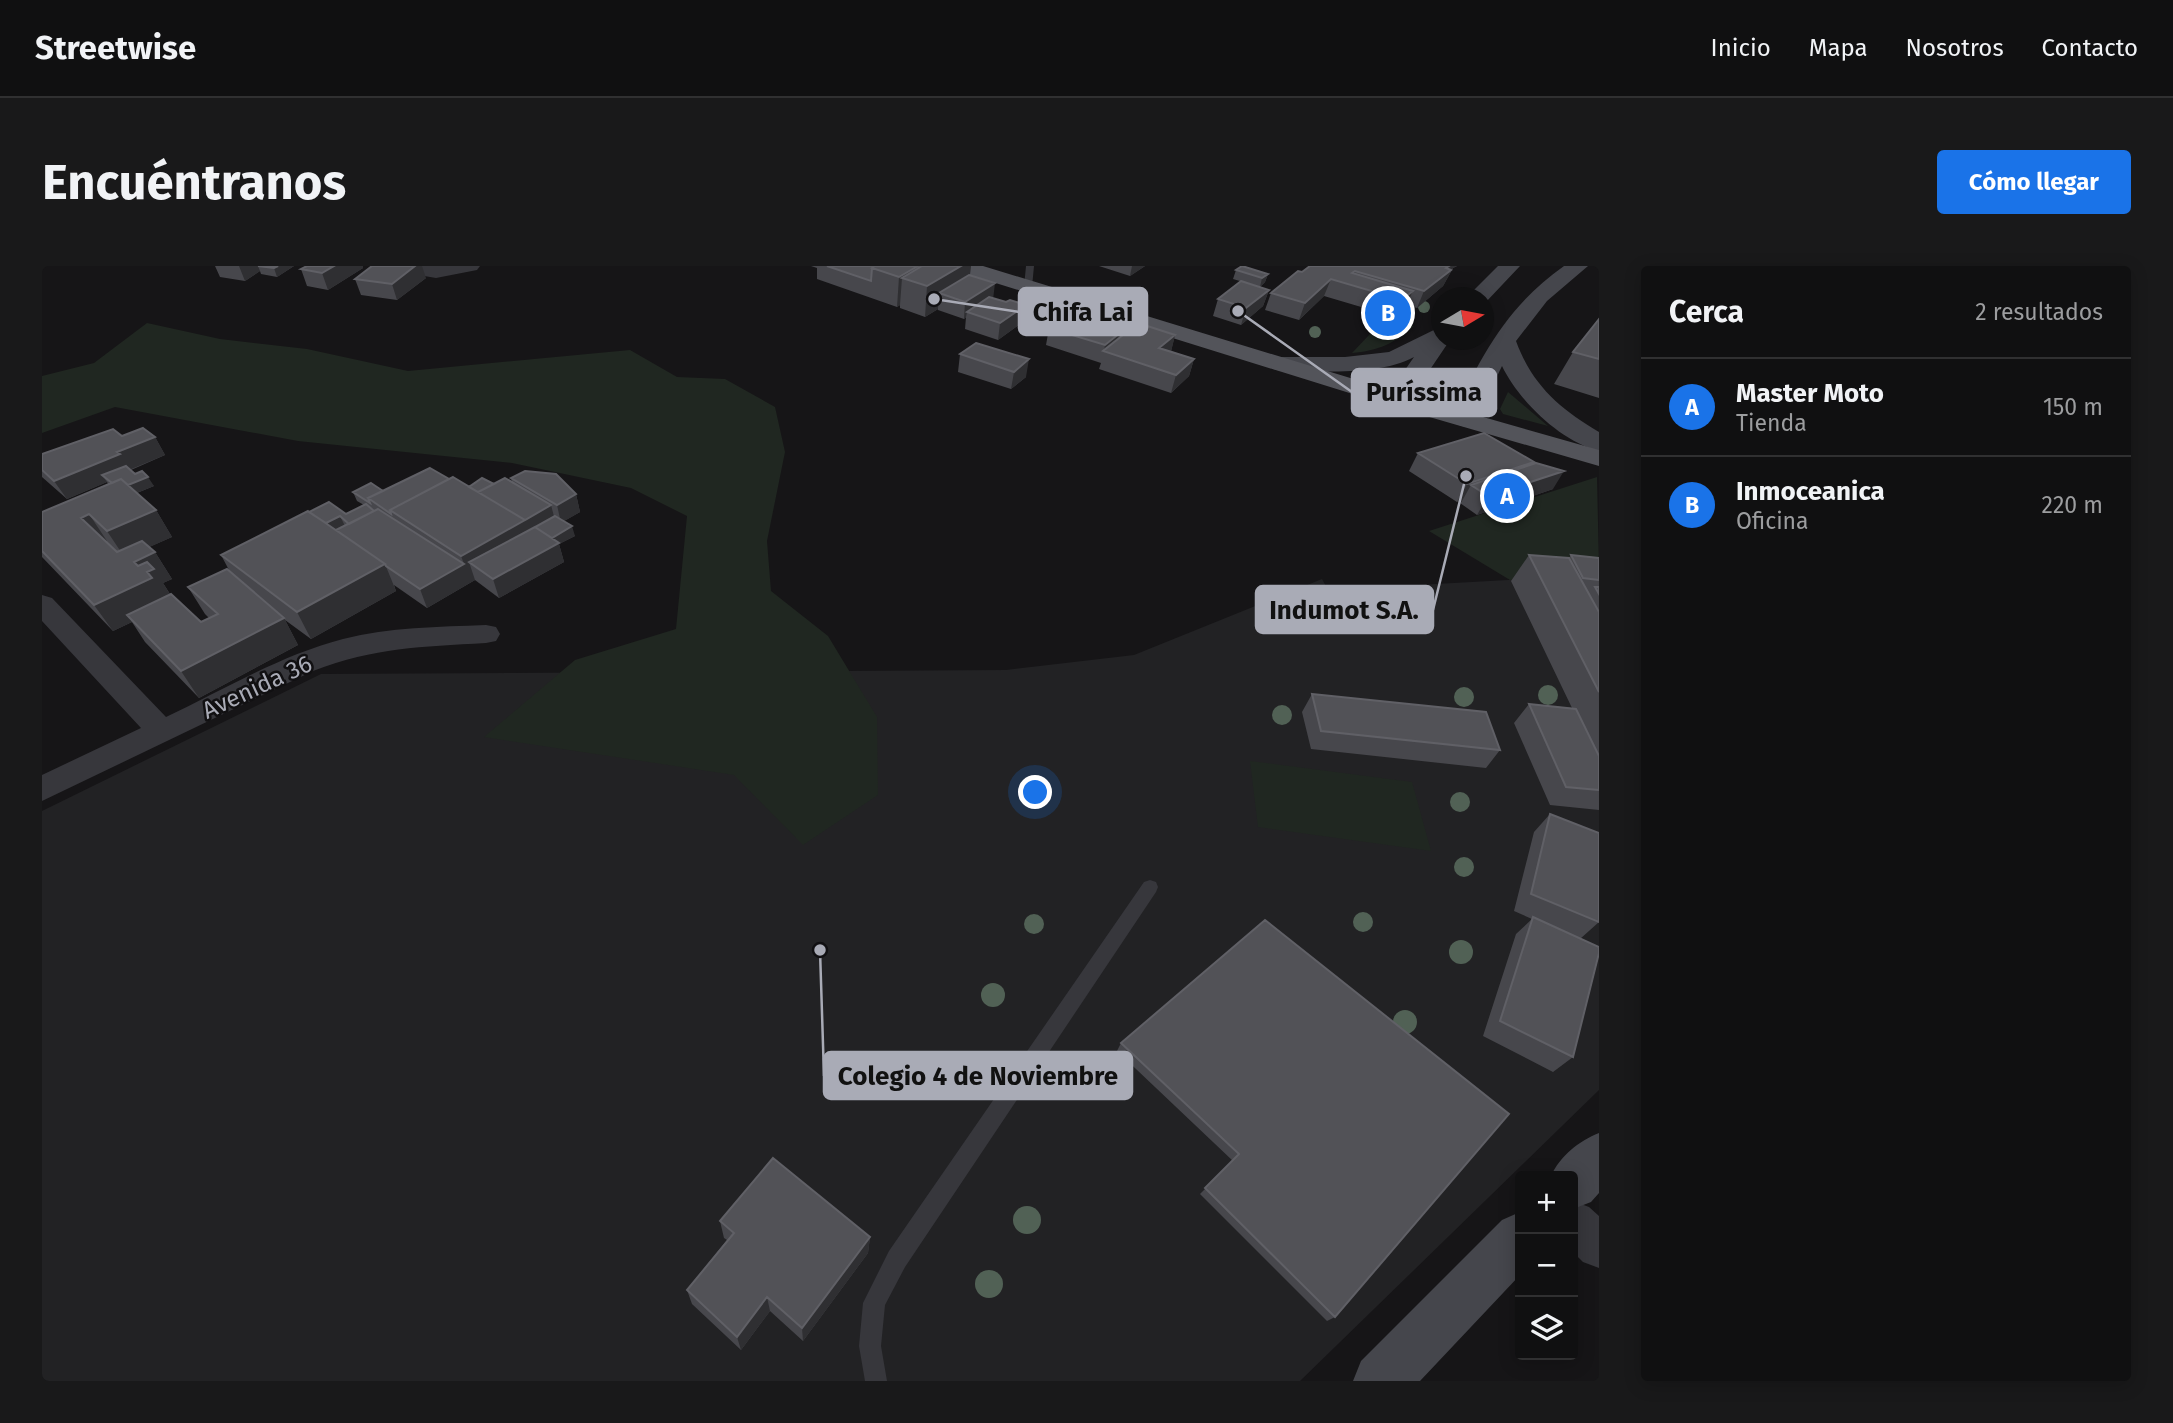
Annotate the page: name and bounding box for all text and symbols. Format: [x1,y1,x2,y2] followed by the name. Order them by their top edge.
[35,28,196,68] text: Streetwise
[1711,34,1771,62] text: Inicio
[1809,34,1868,62] text: Mapa
[1906,34,2004,62] text: Nosotros
[2042,34,2138,62] text: Contacto
[1937,150,2131,214] button: Cómo llegar
[42,153,346,212] text: Encuéntranos
[1365,287,1411,339] pin: B
[1431,287,1494,350] north arrow
[1019,288,1147,335] callout: Chifa Lai
[1669,294,1744,330] text: Cerca
[1033,297,1133,328] text: Chifa Lai
[1975,298,2103,326] text: 2 resultados
[1352,369,1496,416] callout: Puríssima
[1366,377,1482,408] text: Puríssima
[1736,378,1884,409] text: Master Moto
[1685,393,1699,421] text: A
[2043,393,2103,421] text: 150 m
[1736,409,1807,437] text: Tienda
[1484,470,1530,522] pin: A
[1736,476,1885,507] text: Inmoceanica
[1685,491,1699,519] text: B
[2042,491,2103,519] text: 220 m
[1736,507,1809,535] text: Oficina
[1256,586,1433,633] callout: Indumot S.A.
[1269,595,1419,626] text: Indumot S.A.
[198,649,316,725] street label: Avenida 36
[1018,775,1052,809] your location
[824,1052,1132,1099] callout: Colegio 4 de Noviembre
[838,1061,1118,1092] text: Colegio 4 de Noviembre
[1515,1171,1578,1360] map controls
[1515,1171,1578,1234] button: +
[1515,1234,1578,1297] button: −
[1515,1297,1578,1360] button: layers

